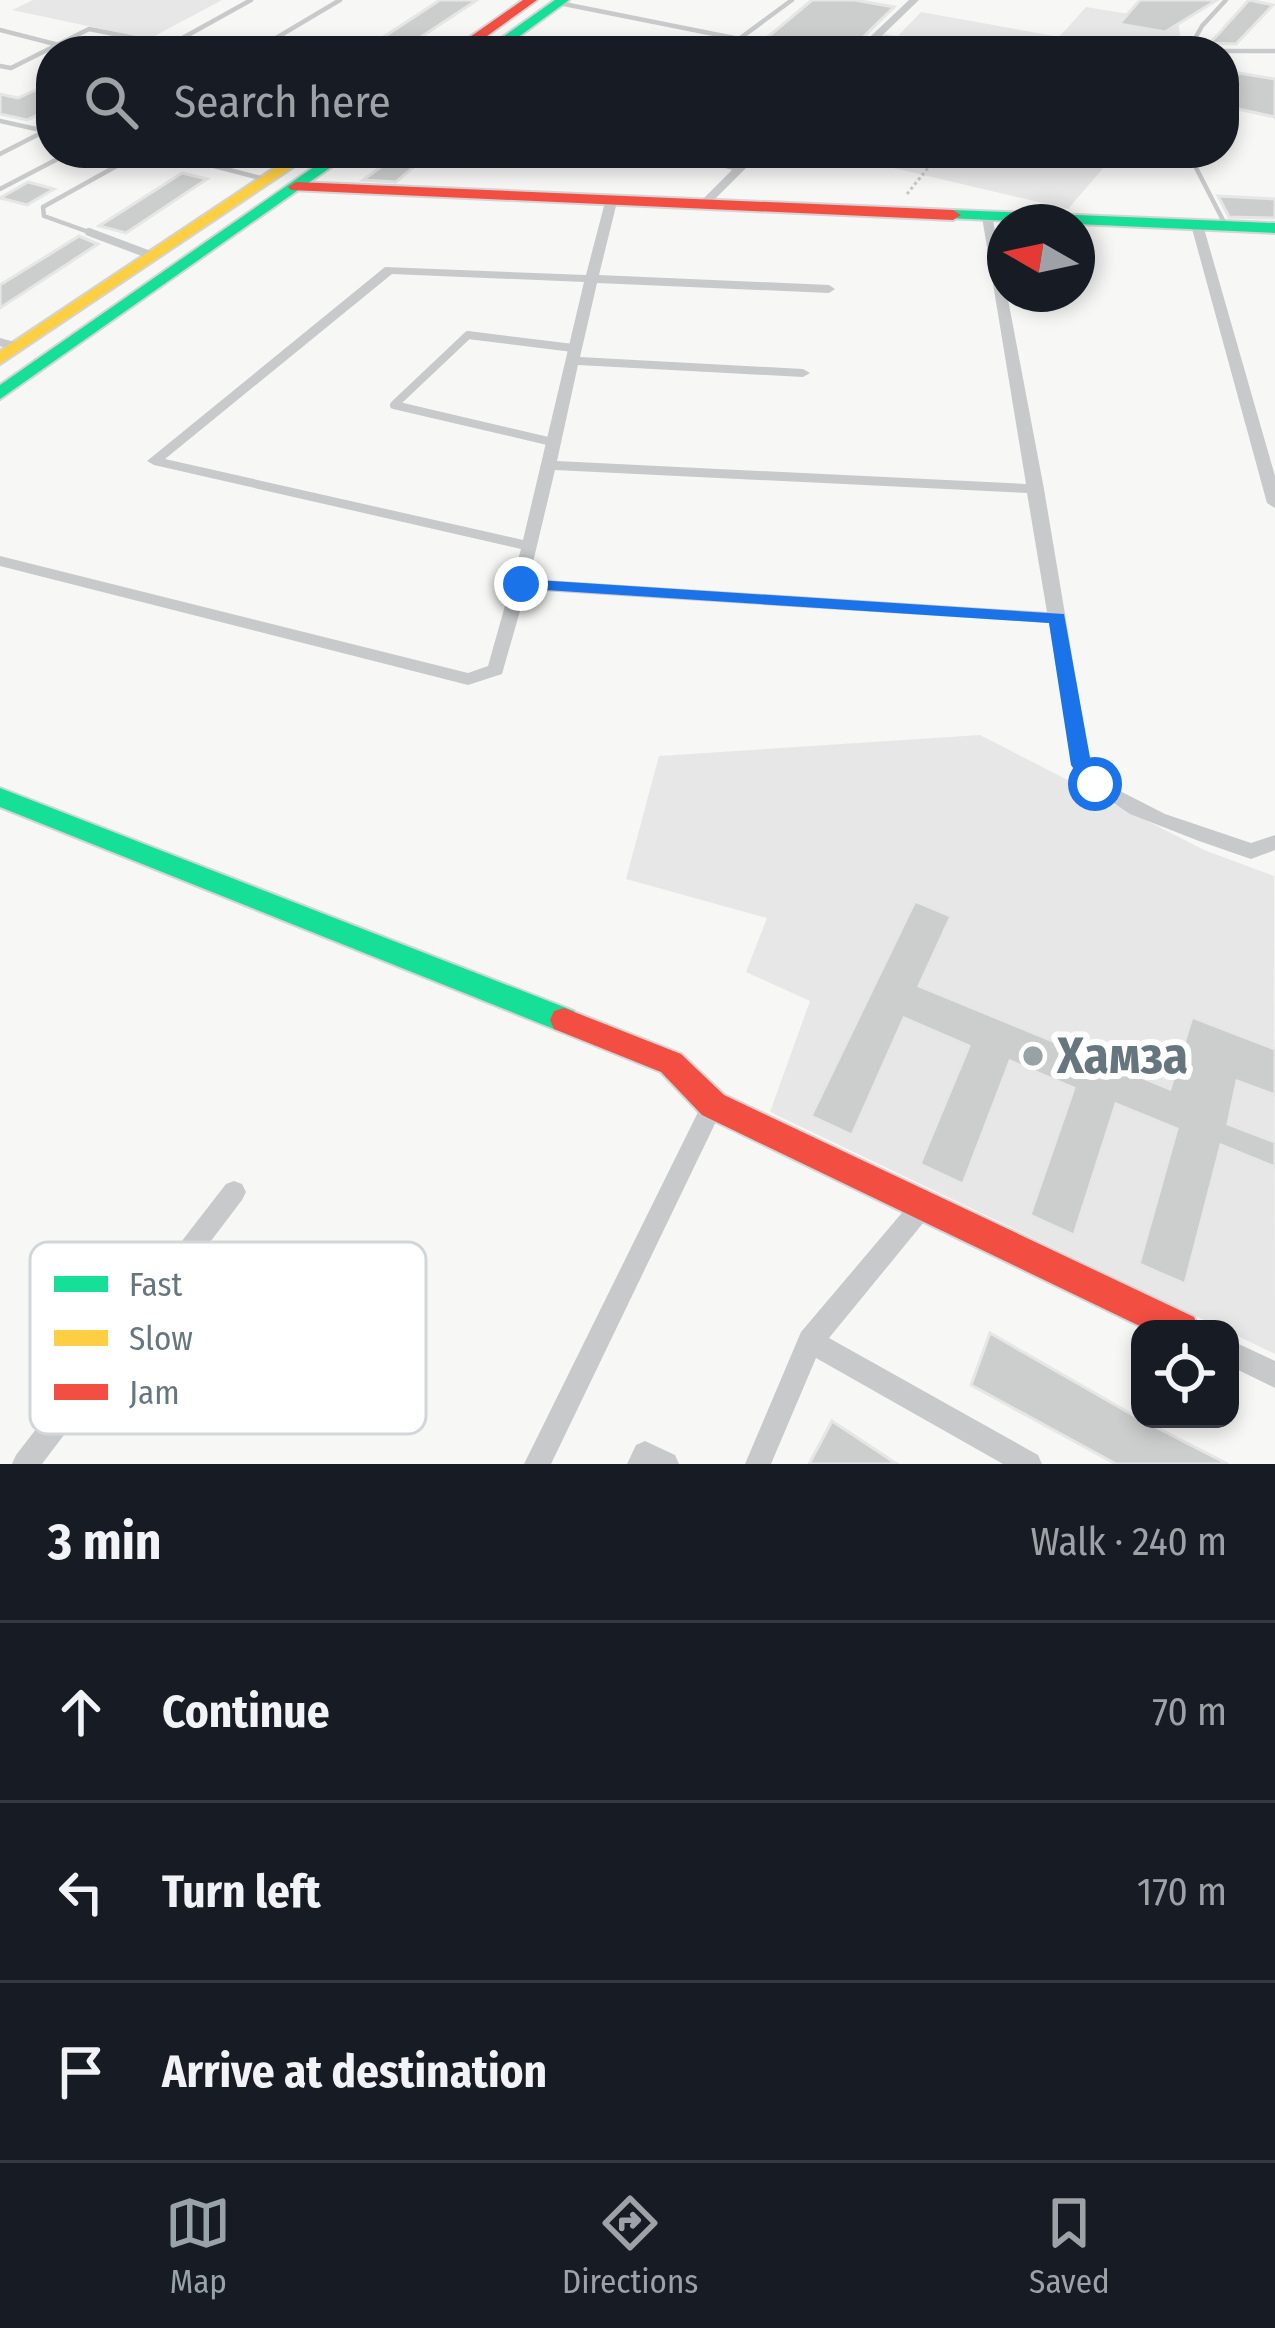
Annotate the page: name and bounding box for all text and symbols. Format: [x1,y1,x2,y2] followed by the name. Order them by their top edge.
[36,36,1239,168] search box
[78,69,144,135] icon: search
[174,75,391,129] text: Search here
[987,204,1095,312] north arrow
[494,557,548,611] route end
[1068,757,1122,811] route start
[1056,1025,1188,1087] place label: Хамза
[1020,1043,1046,1069] marker: Хамза
[30,1242,426,1434] legend
[129,1265,183,1305] text: Fast
[129,1319,193,1359] text: Slow
[1131,1320,1239,1428] map controls
[1131,1320,1239,1428] button: locate
[129,1373,180,1413] text: Jam
[48,1511,162,1573] text: 3 min
[1030,1519,1227,1565] text: Walk · 240 m
[48,1679,114,1745] icon: ahead
[162,1685,330,1739] text: Continue
[1152,1689,1227,1735] text: 70 m
[48,1859,114,1925] icon: left
[162,1865,321,1919] text: Turn left
[1137,1869,1227,1915] text: 170 m
[48,2039,114,2105] icon: arrive
[162,2045,547,2099] text: Arrive at destination
[165,2190,231,2302] tab: Map
[562,2190,698,2302] tab: Directions
[1029,2190,1110,2302] tab: Saved

